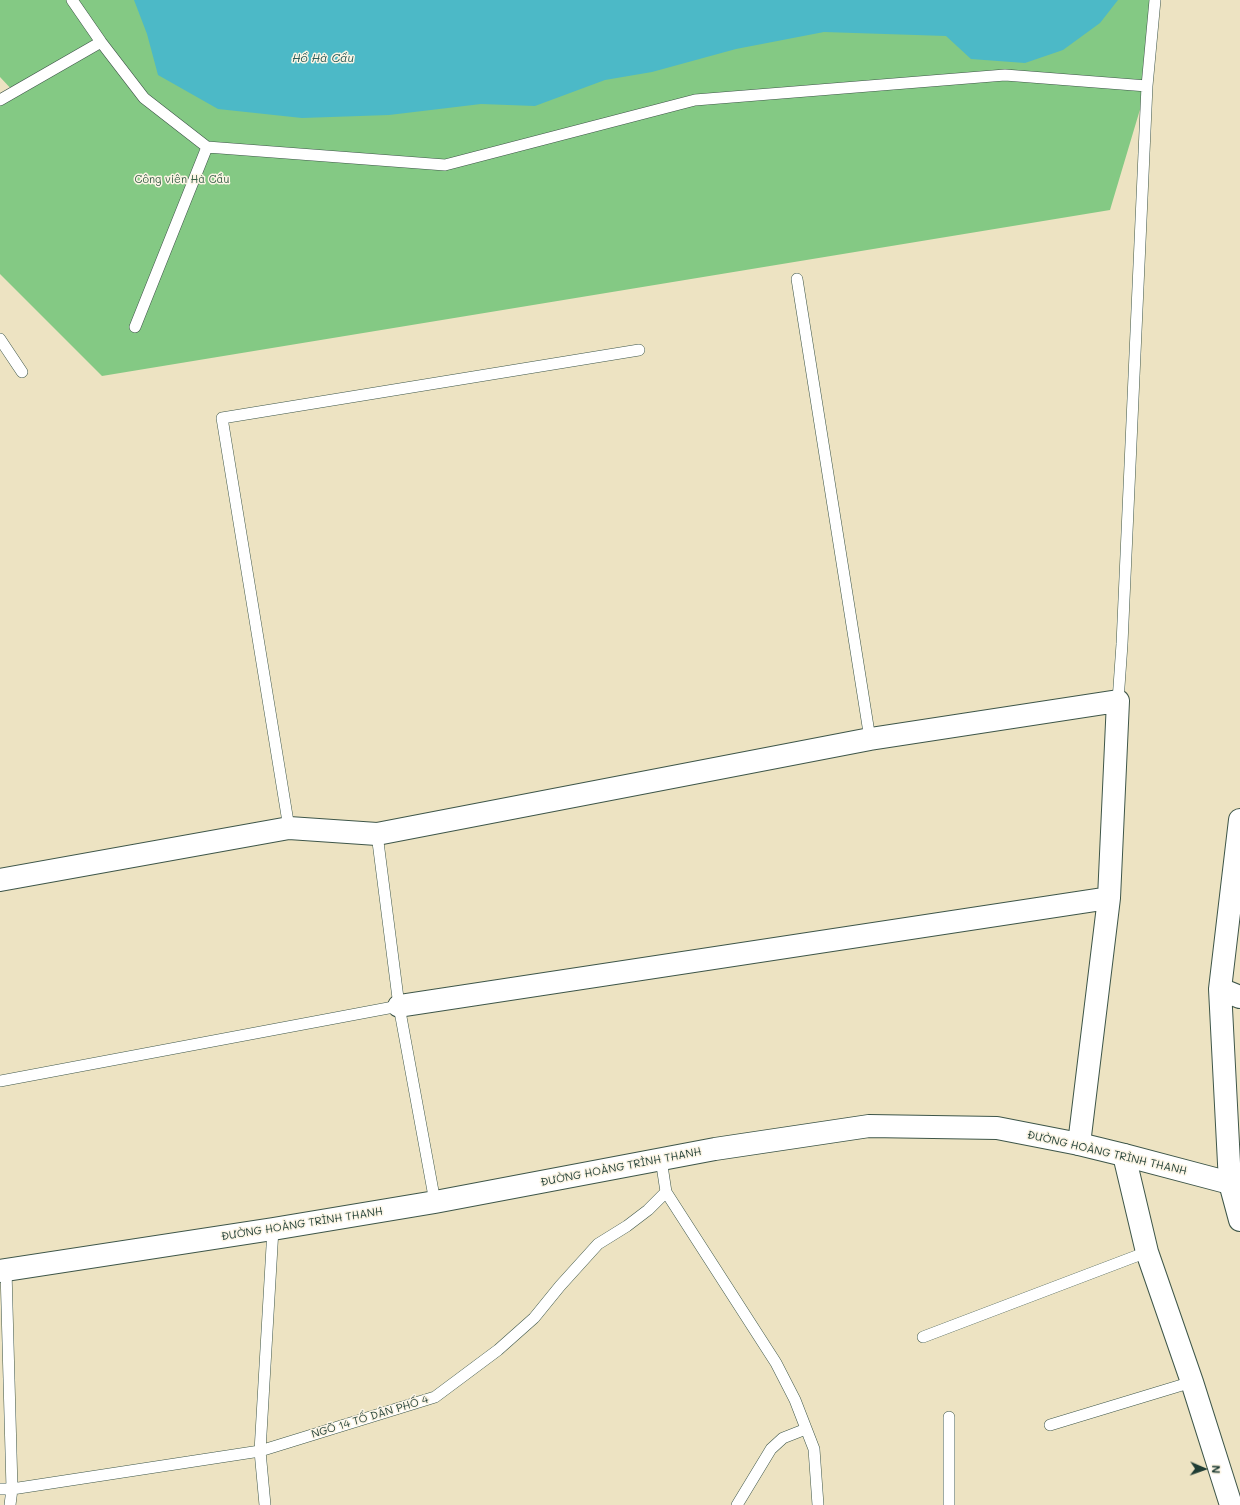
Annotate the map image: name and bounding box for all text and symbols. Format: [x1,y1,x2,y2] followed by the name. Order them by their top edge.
[292,51,354,65] water label: Hồ Hà Cầu
[135,173,229,187] park label: Công viên Hà Cầu
[1026,1128,1188,1178] street label: ĐƯỜNG HOÀNG TRÌNH THANH
[539,1145,703,1189] street label: ĐƯỜNG HOÀNG TRÌNH THANH
[220,1205,384,1243] street label: ĐƯỜNG HOÀNG TRÌNH THANH
[310,1393,430,1441] street label: NGÕ 14 TỔ DÂN PHỐ 4
[1184,1449,1224,1489] north arrow
[1209,1465,1224,1474] text: N

